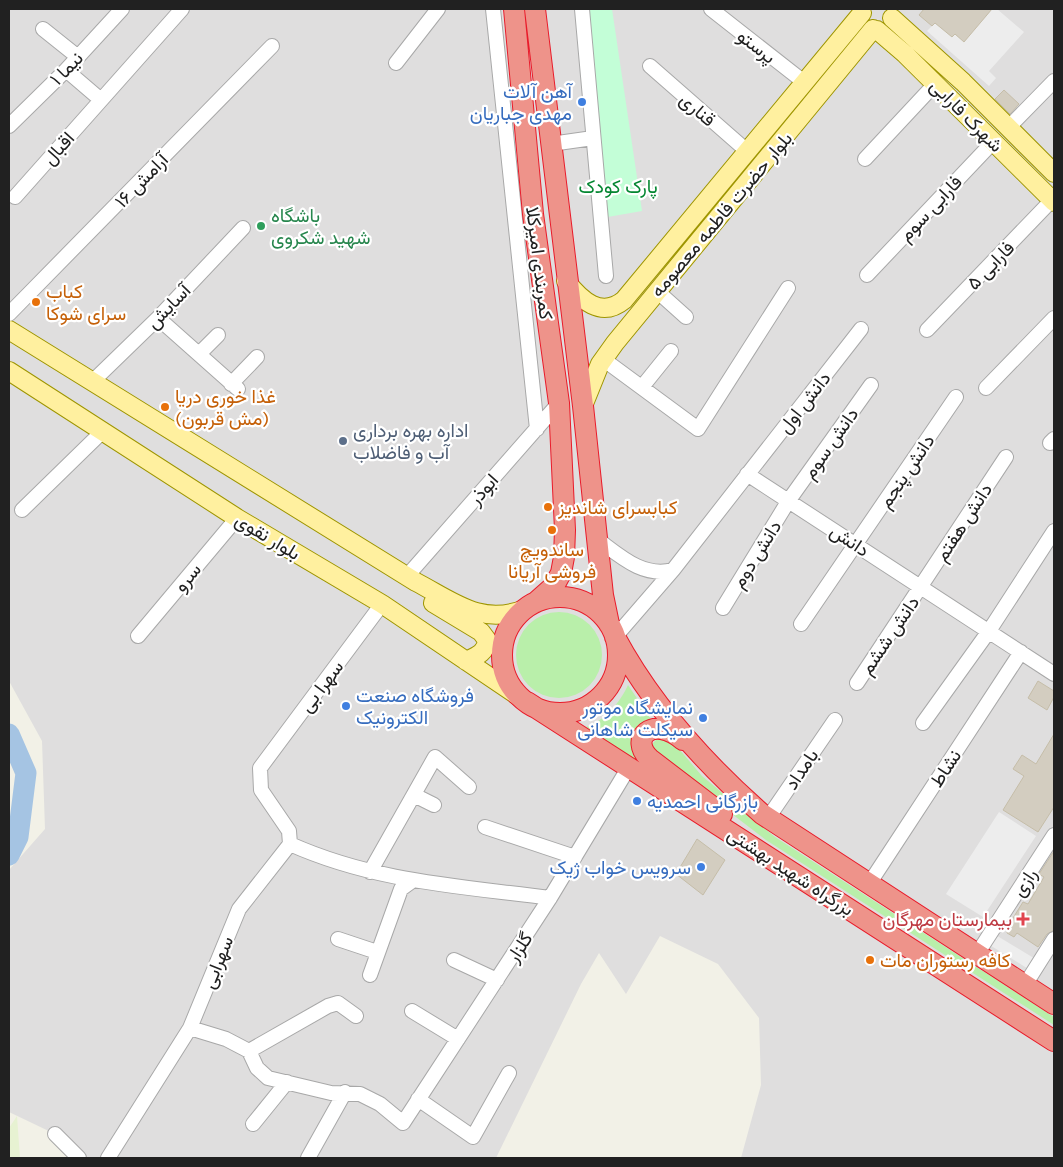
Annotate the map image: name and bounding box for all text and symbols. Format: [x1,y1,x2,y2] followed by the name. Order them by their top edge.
[732,25,780,70] street label: پرستو
[46,47,88,90] street label: نیما ۱
[925,75,1007,157] street label: شهرک فارابی
[470,81,574,125] place label: آهن آلات مهدی جباریان
[675,88,720,131] street label: قناری
[576,96,588,108] marker: آهن آلات مهدی جباریان
[38,128,79,170] street label: اقبال
[646,128,797,302] street label: بلوار حضرت فاطمه معصومه
[111,148,174,212] street label: آرامش ۱۶
[895,171,968,247] street label: فارابی سوم
[578,176,658,200] park label: پارک کودک
[271,205,371,249] place label: باشگاه شهید شکروی
[521,205,557,321] street label: کمربندی امیرکلا
[255,220,267,232] marker: باشگاه شهید شکروی
[962,237,1019,294] street label: فارابی ۵
[142,279,196,334] street label: آسایش
[46,281,126,325] place label: کباب سرای شوکا
[30,296,42,308] marker: کباب سرای شوکا
[774,367,836,438] street label: دانش اول
[175,386,276,430] place label: غذا خوری دریا (مش قربون)
[159,401,171,413] marker: غذا خوری دریا (مش قربون)
[798,404,864,484] street label: دانش سوم
[353,420,468,464] place label: اداره بهره برداری آب و فاضلاب
[874,430,941,514] street label: دانش پنجم
[337,435,349,447] marker: اداره بهره برداری آب و فاضلاب
[464,470,503,510] street label: ابوذر
[931,479,998,566] street label: دانش هفتم
[557,497,677,519] place label: کبابسرای شاندیز
[542,501,554,513] marker: کبابسرای شاندیز
[231,509,304,565] street label: بلوار نقوی
[727,517,787,593] street label: دانش دوم
[826,520,873,562] street label: دانش
[546,524,558,536] marker: ساندویچ فروشی آریانا
[508,539,596,583] place label: ساندویچ فروشی آریانا
[170,559,206,596] street label: سرو
[856,592,925,680] street label: دانش ششم
[295,656,348,717] street label: سهرا بی
[356,685,474,729] place label: فروشگاه صنعت الکترونیک
[577,697,693,741] place label: نمایشگاه موتور سیکلت شاهانی
[340,700,352,712] marker: فروشگاه صنعت الکترونیک
[697,712,709,724] marker: نمایشگاه موتور سیکلت شاهانی
[780,745,823,794] street label: بامداد
[926,746,966,792] street label: نشاط
[647,791,758,813] place label: بازرگانی احمدیه
[631,795,643,807] marker: بازرگانی احمدیه
[723,823,858,921] street label: بزرگراه شهید بهشتی
[550,857,691,879] place label: سرویس خواب ژیک
[695,861,707,873] marker: سرویس خواب ژیک
[1008,864,1042,901] street label: رازی
[883,909,1012,931] place label: بیمارستان مهرگان
[1016,912,1030,926] marker: بیمارستان مهرگان
[502,928,538,968] street label: گلزار
[198,933,238,992] street label: سهرابی
[880,950,1010,972] place label: کافه رستوران مات
[864,954,876,966] marker: کافه رستوران مات

